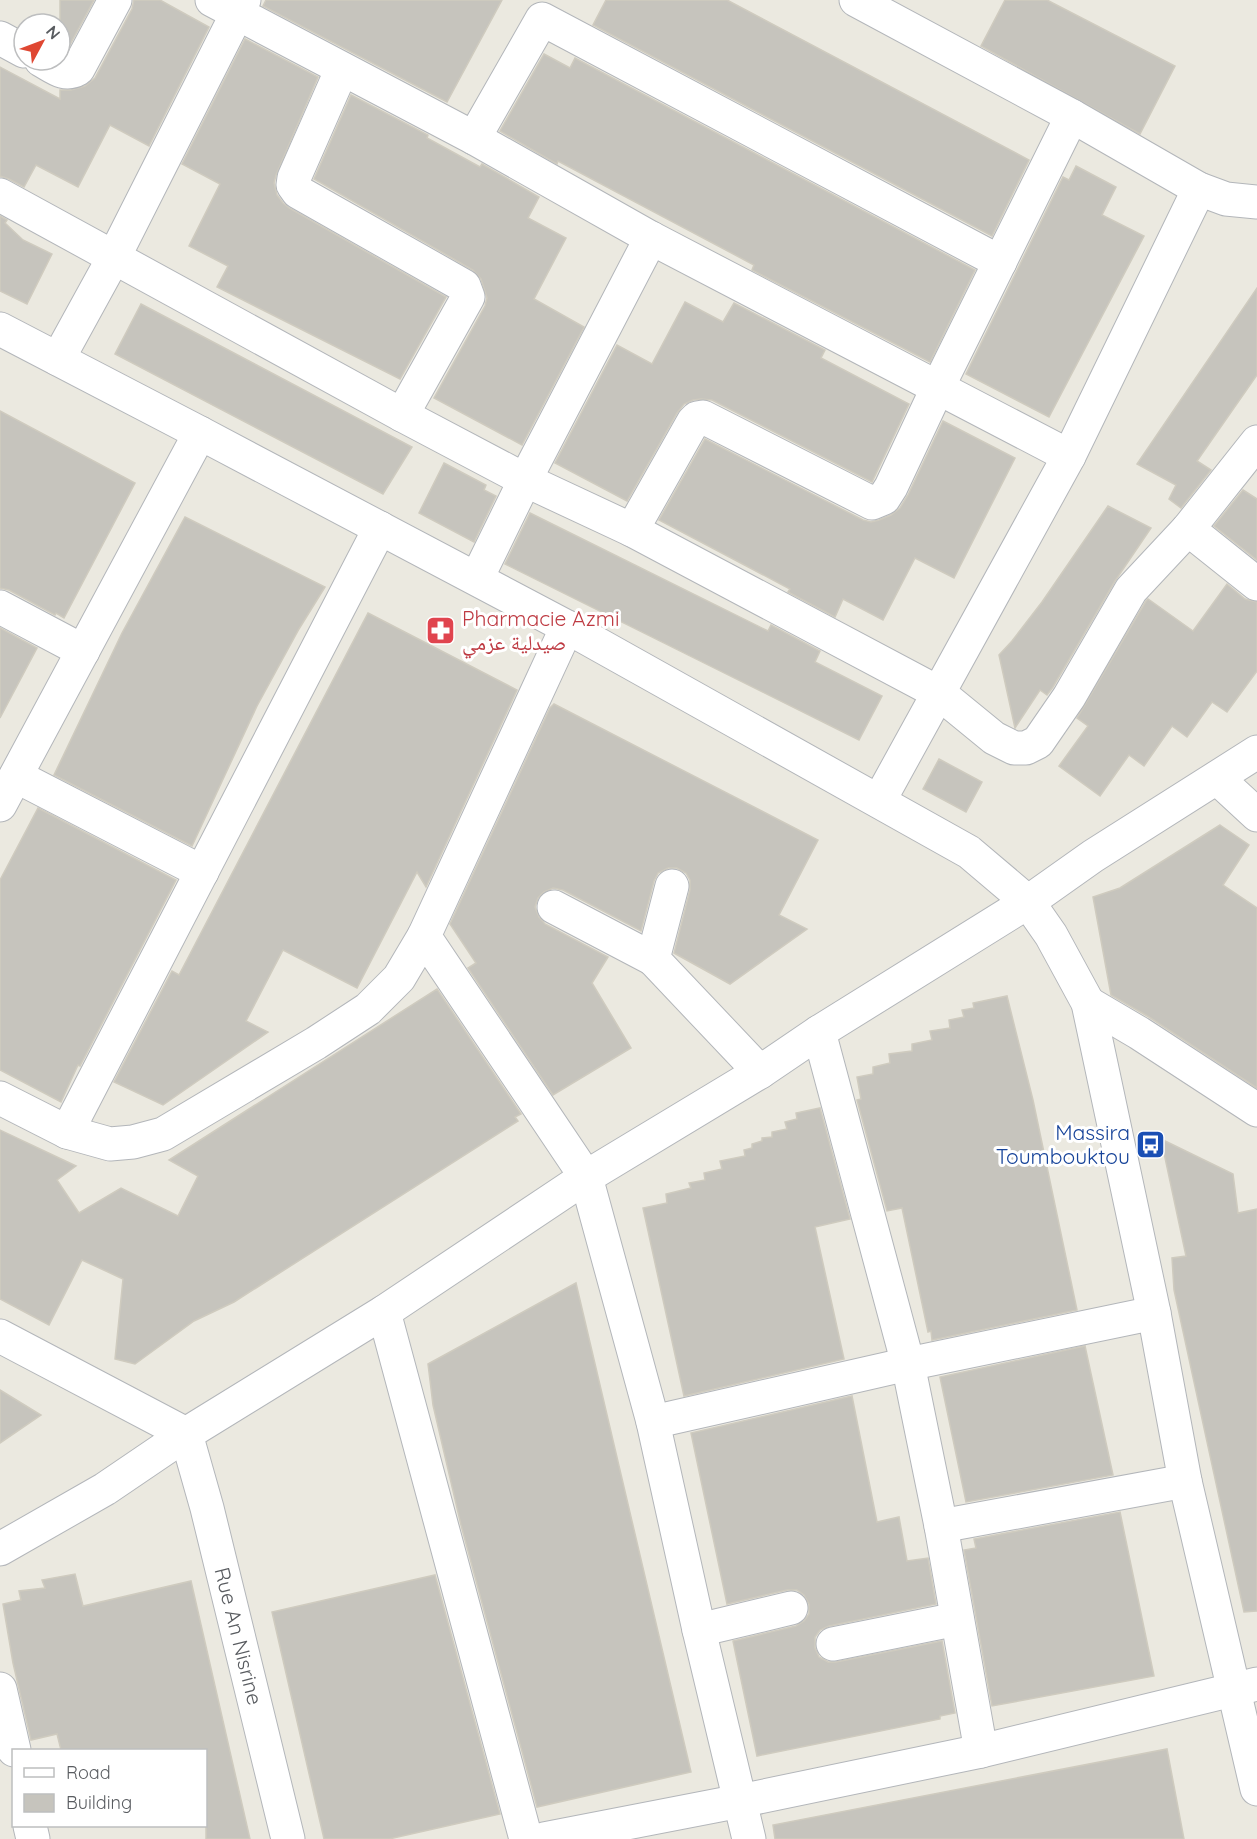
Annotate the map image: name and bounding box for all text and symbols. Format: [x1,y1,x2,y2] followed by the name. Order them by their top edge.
[12,12,72,72] north arrow
[42,21,65,43] text: N
[462,605,619,659] place label: Pharmacie Azmi صيدلية عزمي
[425,614,457,646] pharmacy icon: Pharmacie Azmi صيدلية عزمي
[996,1119,1130,1169] place label: Massira Toumbouktou
[1135,1128,1167,1160] bus stop icon: Massira Toumbouktou
[209,1564,269,1708] street label: Rue An Nisrine
[12,1749,207,1827] legend
[66,1761,111,1784] text: Road
[66,1791,132,1814] text: Building

